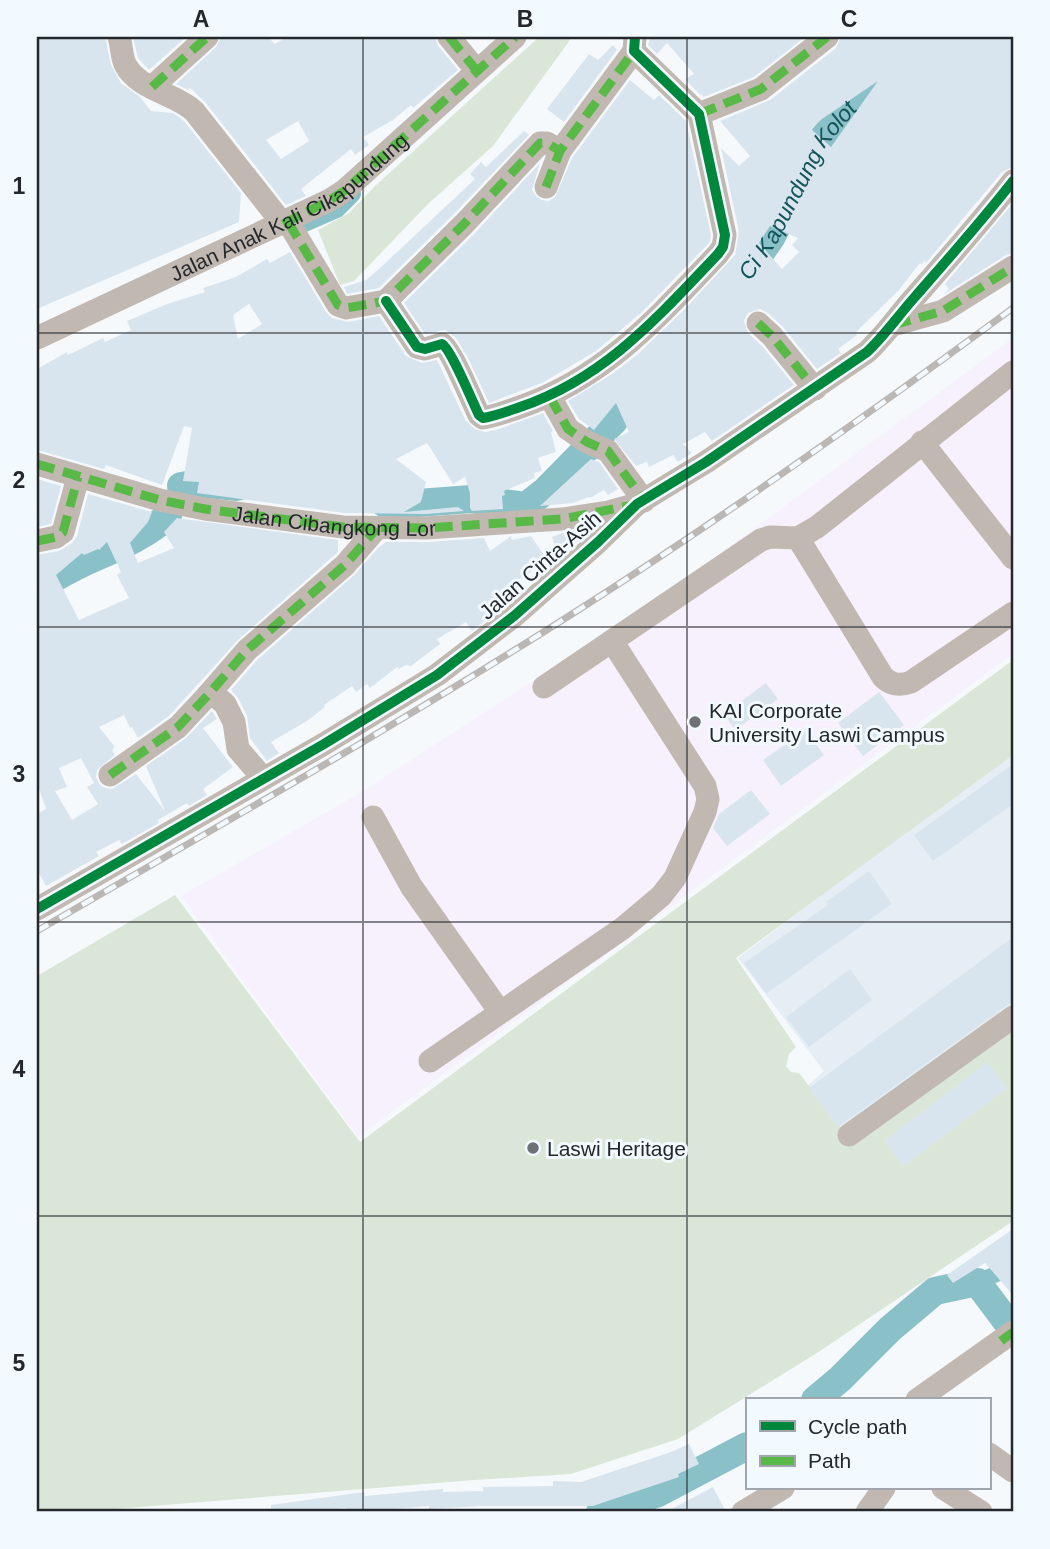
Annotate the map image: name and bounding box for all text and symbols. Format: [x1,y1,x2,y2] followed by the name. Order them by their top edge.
[193,6,209,32] text: A
[517,6,533,32] text: B
[841,6,857,32] text: C
[733,95,863,284] water label: Ci Kapundung Kolot
[166,128,412,285] street label: Jalan Anak Kali Cikapundung
[13,173,26,199] text: 1
[13,467,25,493] text: 2
[231,501,437,540] street label: Jalan Cibangkong Lor
[475,506,605,624] street label: Jalan Cinta-Asih
[709,699,945,746] place label: KAI Corporate University Laswi Campus
[687,714,703,730] marker: KAI Corporate University Laswi Campus
[13,761,25,787] text: 3
[13,1056,26,1082] text: 4
[547,1137,686,1160] place label: Laswi Heritage
[525,1140,541,1156] marker: Laswi Heritage
[13,1350,26,1376] text: 5
[746,1398,990,1490] legend
[808,1415,907,1438] text: Cycle path
[808,1449,851,1472] text: Path

